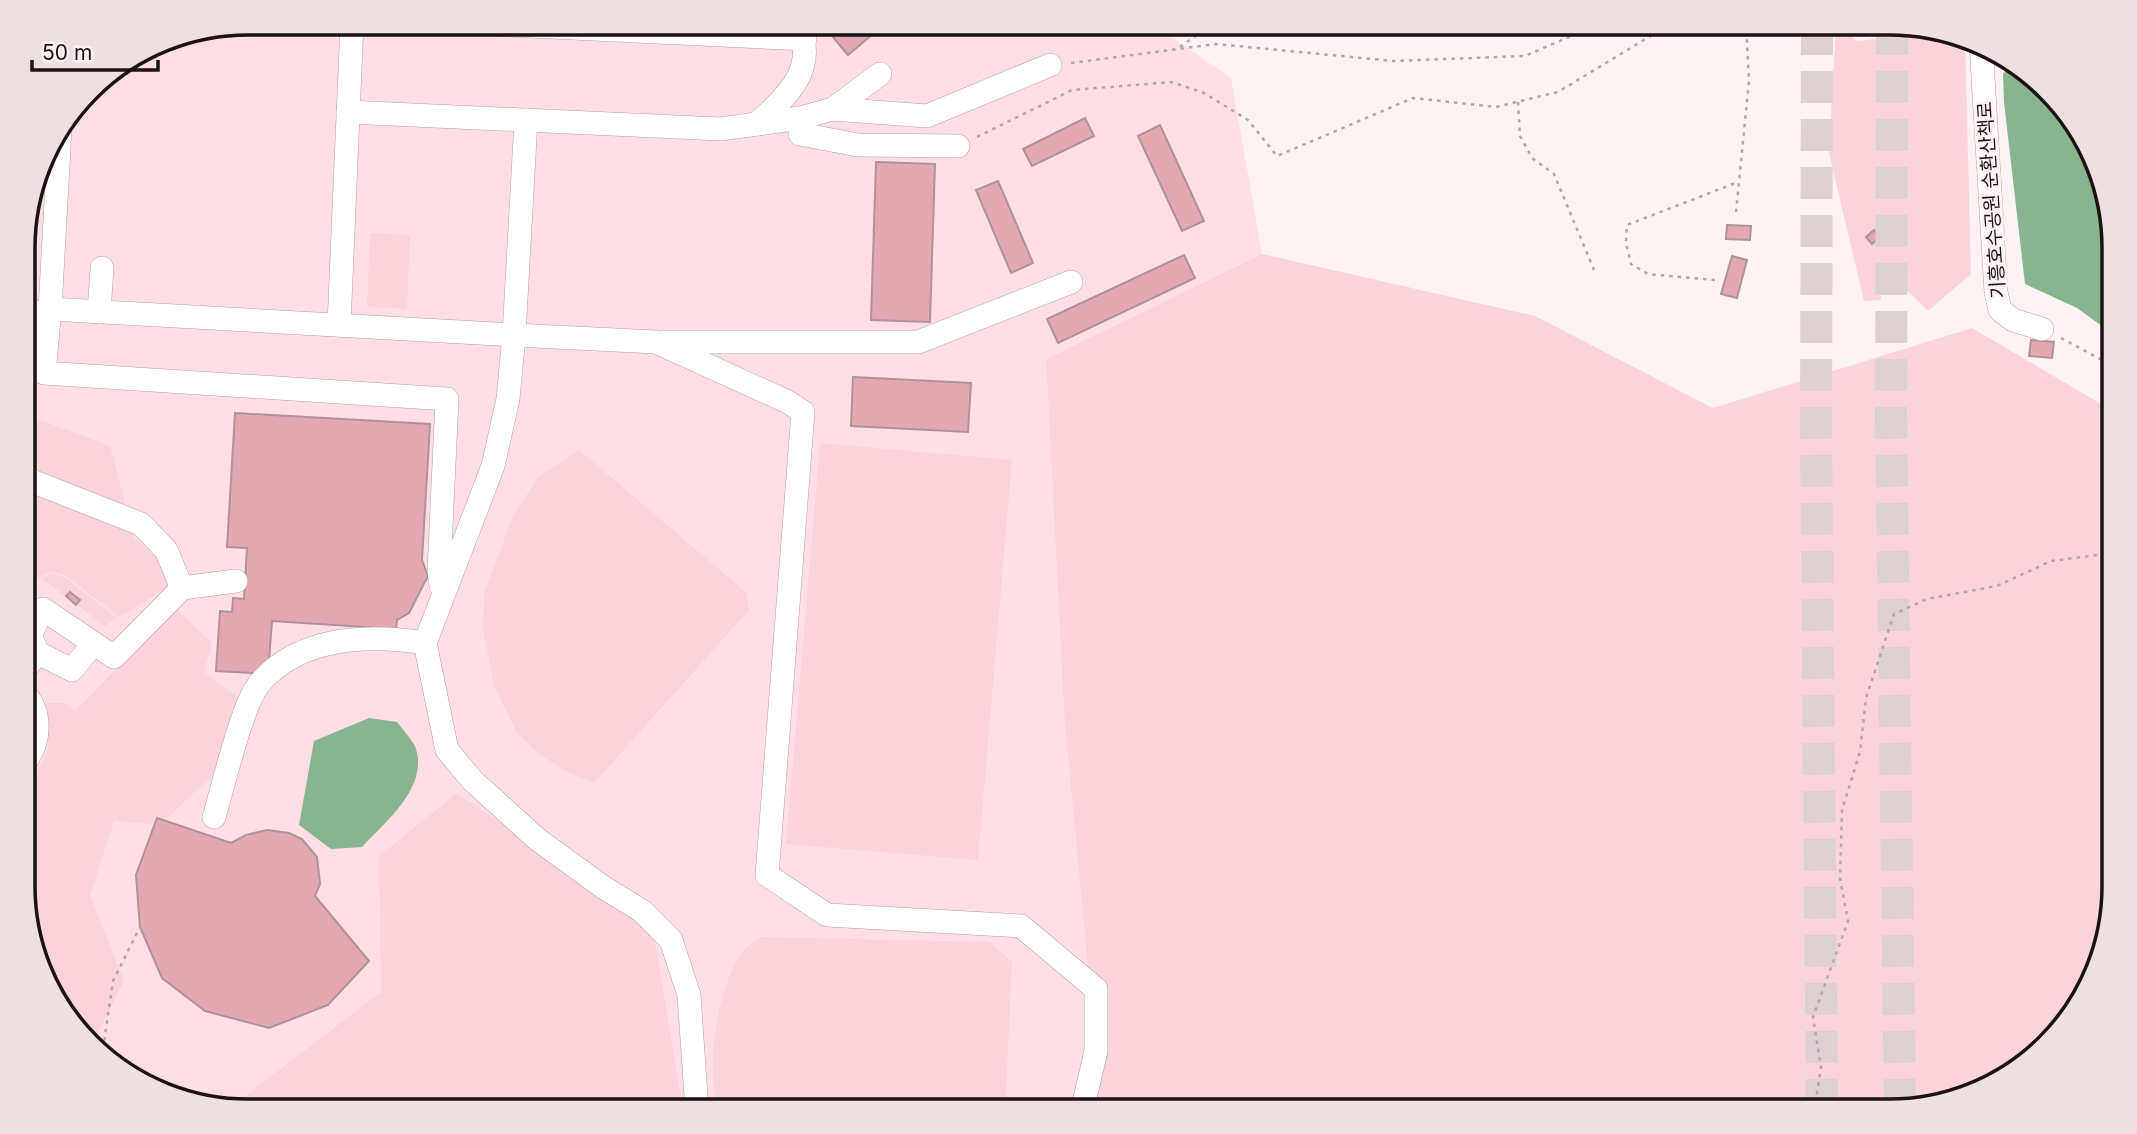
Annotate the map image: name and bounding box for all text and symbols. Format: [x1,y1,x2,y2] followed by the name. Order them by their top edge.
[32,28,158,72] scale bar
[42,40,92,65] text: 50 m
[1973,101,2010,299] street label: 기흥호수공원 순환산책로

